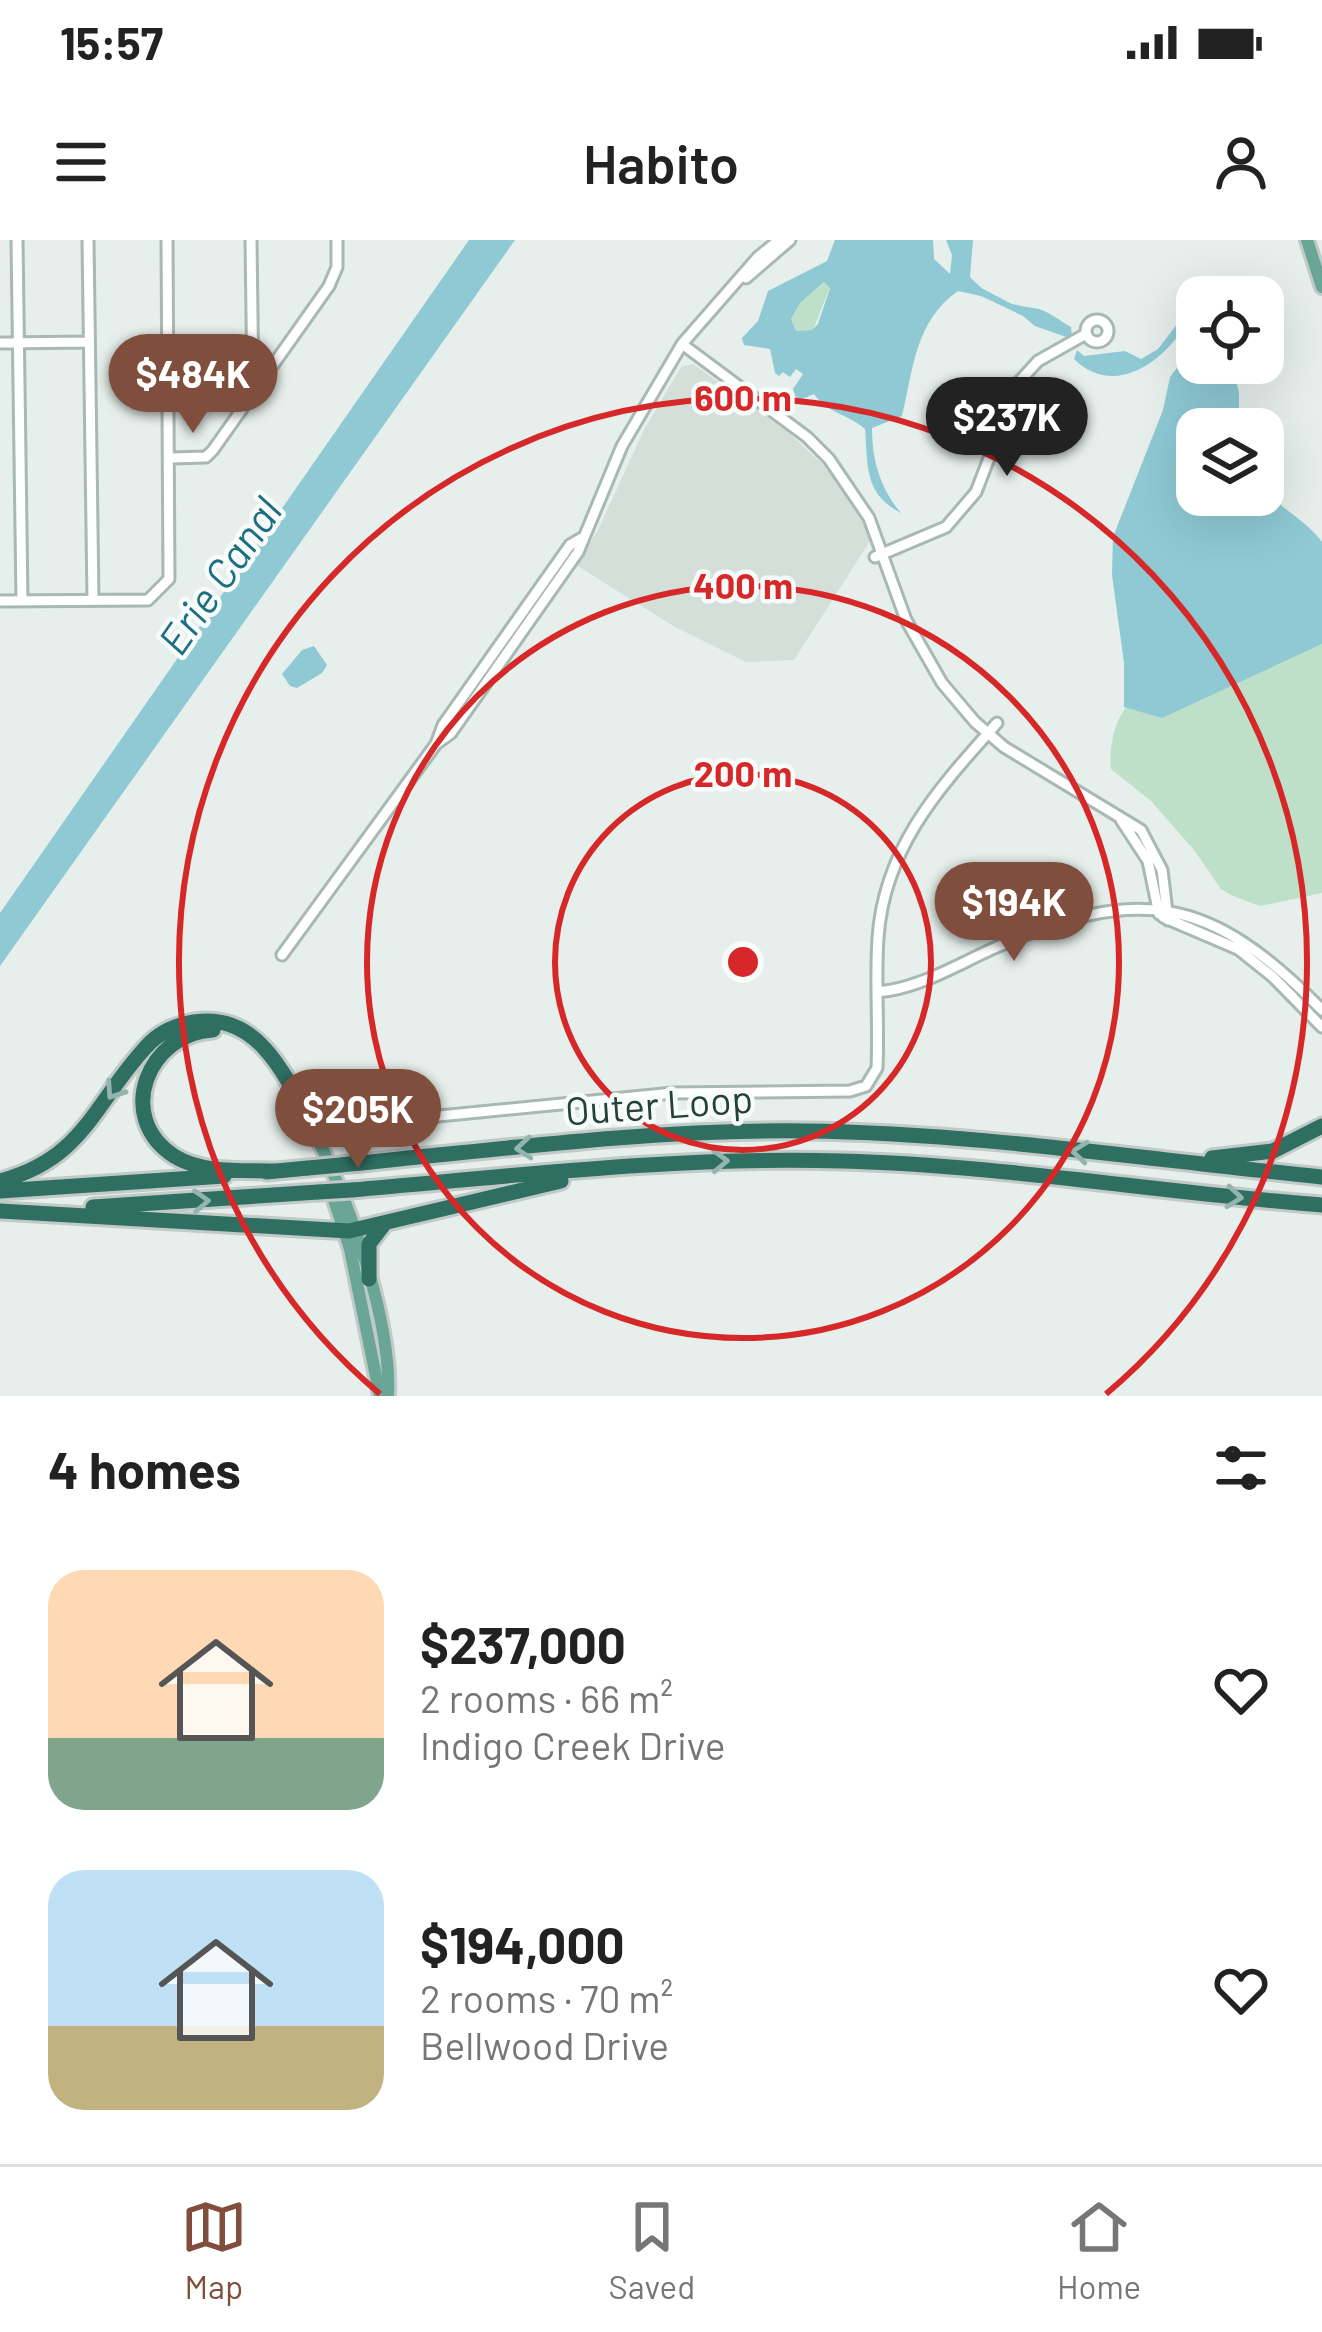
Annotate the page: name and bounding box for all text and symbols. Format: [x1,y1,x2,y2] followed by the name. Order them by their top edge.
[60,15,163,69] text: 15:57
[48,129,114,195] icon: menu
[1208,129,1274,195] icon: person
[583,130,739,195] text: Habito
[1176,276,1284,516] map controls
[1176,276,1284,384] button: locate
[109,334,277,436] pin: $484K
[135,349,251,396] text: $484K
[694,375,792,418] text: 600 m
[923,377,1091,479] pin: $237K
[953,392,1061,439] text: $237K
[1176,408,1284,516] button: layers
[146,487,290,663] water label: Erie Canal
[693,563,793,606] text: 400 m
[694,751,792,794] text: 200 m
[930,862,1098,964] pin: $194K
[962,877,1066,924] text: $194K
[722,941,764,983] centre of rings
[274,1069,442,1171] pin: $205K
[564,1074,754,1133] street label: Outer Loop
[107,1077,129,1099] one-way arrow
[302,1084,414,1131] text: $205K
[514,1135,533,1160] one-way arrow
[1070,1140,1089,1165] one-way arrow
[711,1149,730,1175] one-way arrow
[1225,1184,1244,1209] one-way arrow
[192,1188,211,1214] one-way arrow
[1208,1435,1274,1501] icon: filters
[48,1438,241,1499] text: 4 homes
[420,1613,626,1674] text: $237,000
[144,1618,288,1762] icon: home
[1208,1657,1274,1723] icon: heart
[420,1674,673,1721] text: 2 rooms · 66 m²
[420,1721,726,1768] text: Indigo Creek Drive
[420,1913,625,1974] text: $194,000
[144,1918,288,2062] icon: home
[1208,1957,1274,2023] icon: heart
[420,1974,673,2021] text: 2 rooms · 70 m²
[420,2021,669,2068] text: Bellwood Drive
[181,2194,247,2306] tab: Map
[609,2194,695,2306] tab: Saved
[1057,2194,1141,2306] tab: Home

